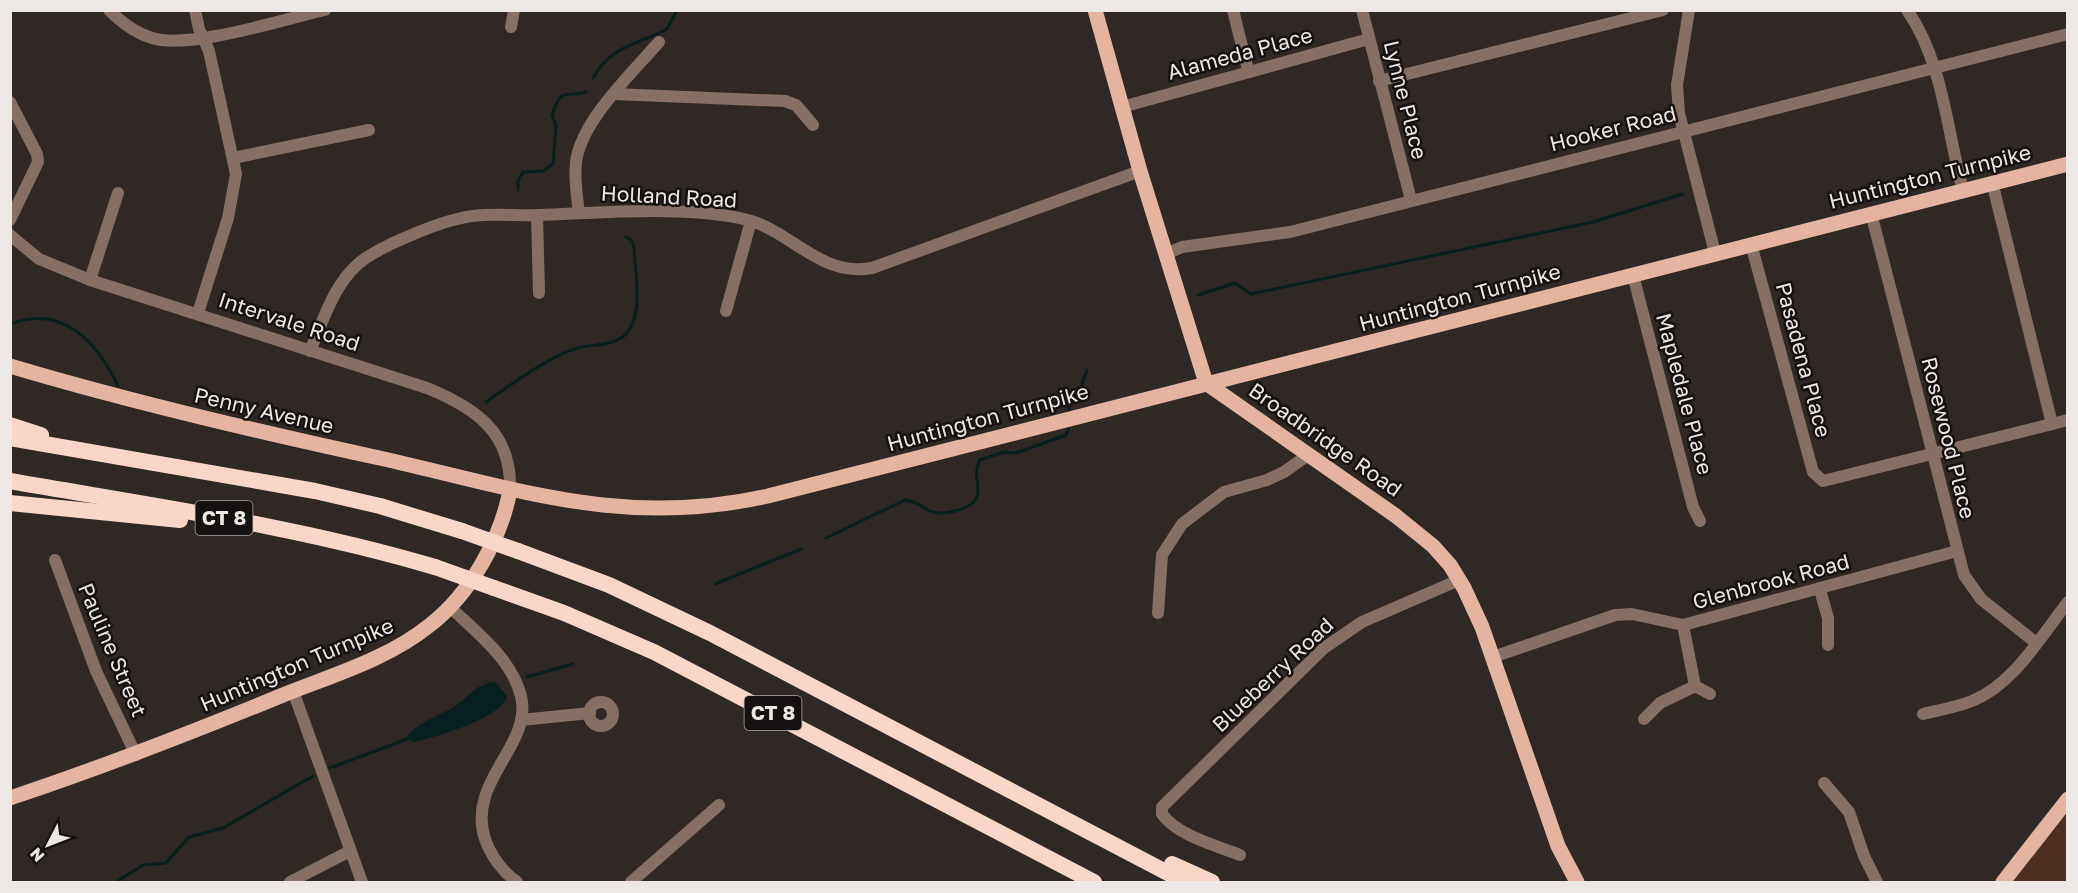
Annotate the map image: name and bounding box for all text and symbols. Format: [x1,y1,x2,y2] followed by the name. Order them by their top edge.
[1164,21,1315,85] street label: Alameda Place
[1379,38,1433,162] street label: Lynne Place
[1547,100,1679,156] street label: Hooker Road
[1826,138,2034,214] street label: Huntington Turnpike
[600,179,738,213] street label: Holland Road
[1356,258,1563,336] street label: Huntington Turnpike
[1771,279,1837,440] street label: Pasadena Place
[215,286,363,356] street label: Intervale Road
[1651,310,1719,477] street label: Mapledale Place
[1916,354,1982,521] street label: Rosewood Place
[1244,377,1407,502] street label: Broadbridge Road
[884,378,1091,456] street label: Huntington Turnpike
[192,381,336,439] street label: Penny Avenue
[196,501,252,535] road number: CT 8
[1690,548,1852,614] street label: Glenbrook Road
[73,579,153,720] street label: Pauline Street
[1206,611,1338,737] street label: Blueberry Road
[196,612,397,717] street label: Huntington Turnpike
[744,696,802,730] road number: CT 8
[18,815,78,875] north arrow
[25,844,48,866] text: N

